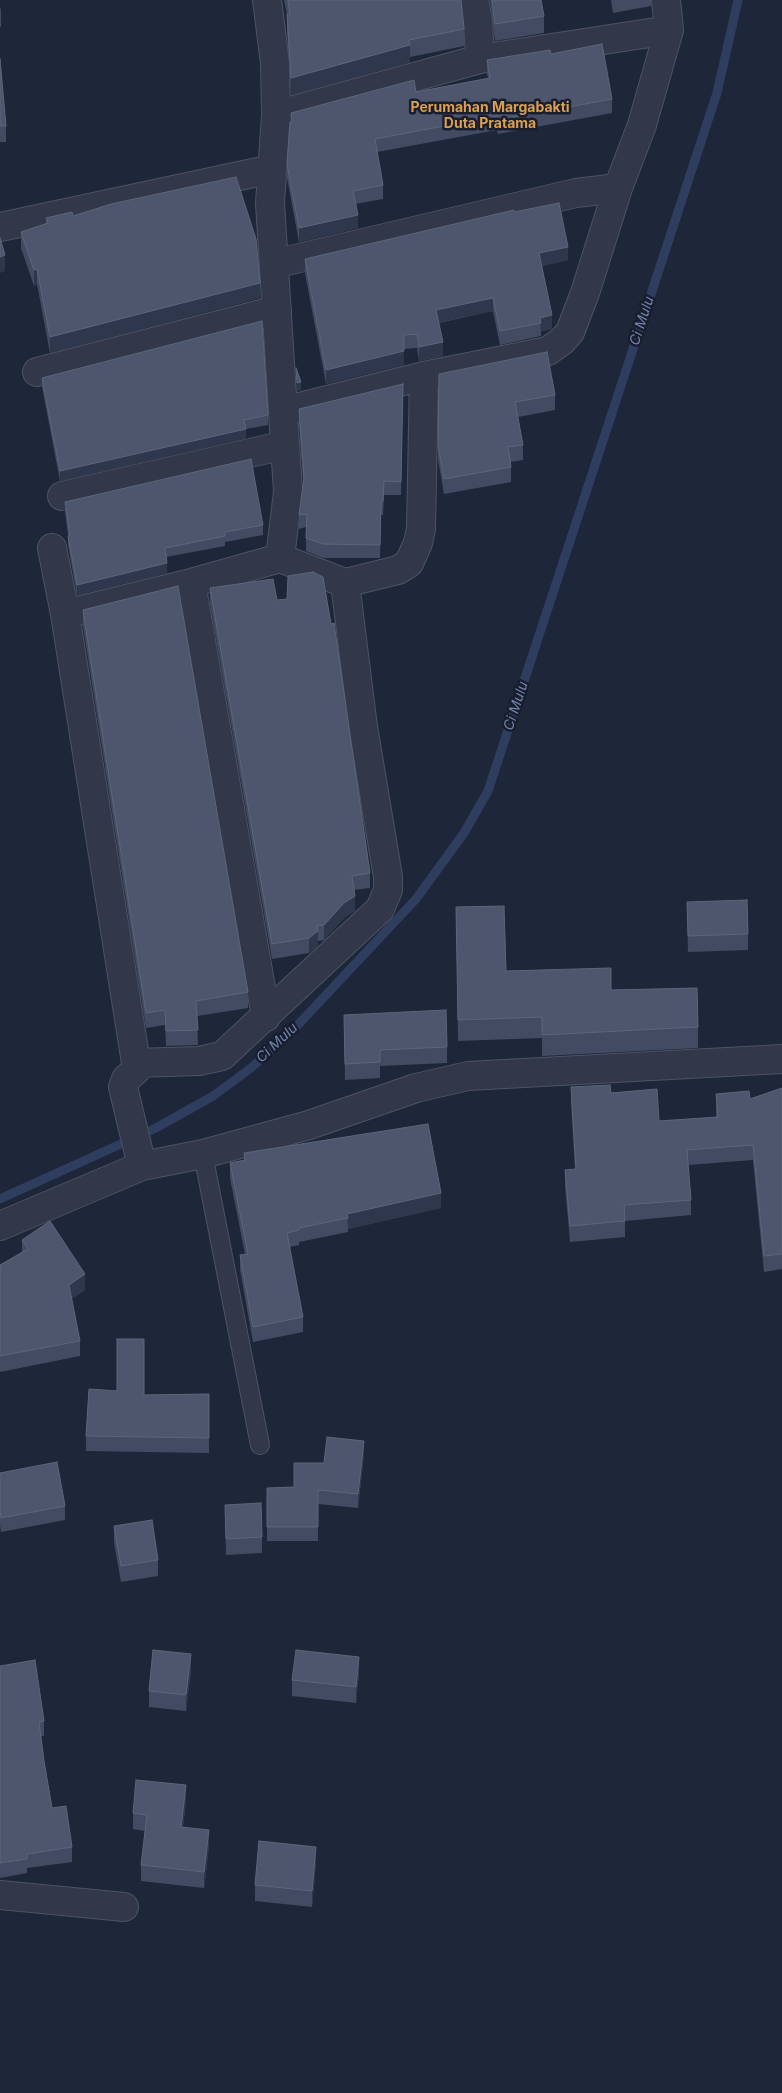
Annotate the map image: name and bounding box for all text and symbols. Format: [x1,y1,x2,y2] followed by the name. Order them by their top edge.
[410,100,570,132] district label: Perumahan Margabakti Duta Pratama
[626,295,658,347] water label: Ci Mulu
[500,680,532,732] water label: Ci Mulu
[253,1020,301,1066] water label: Ci Mulu

